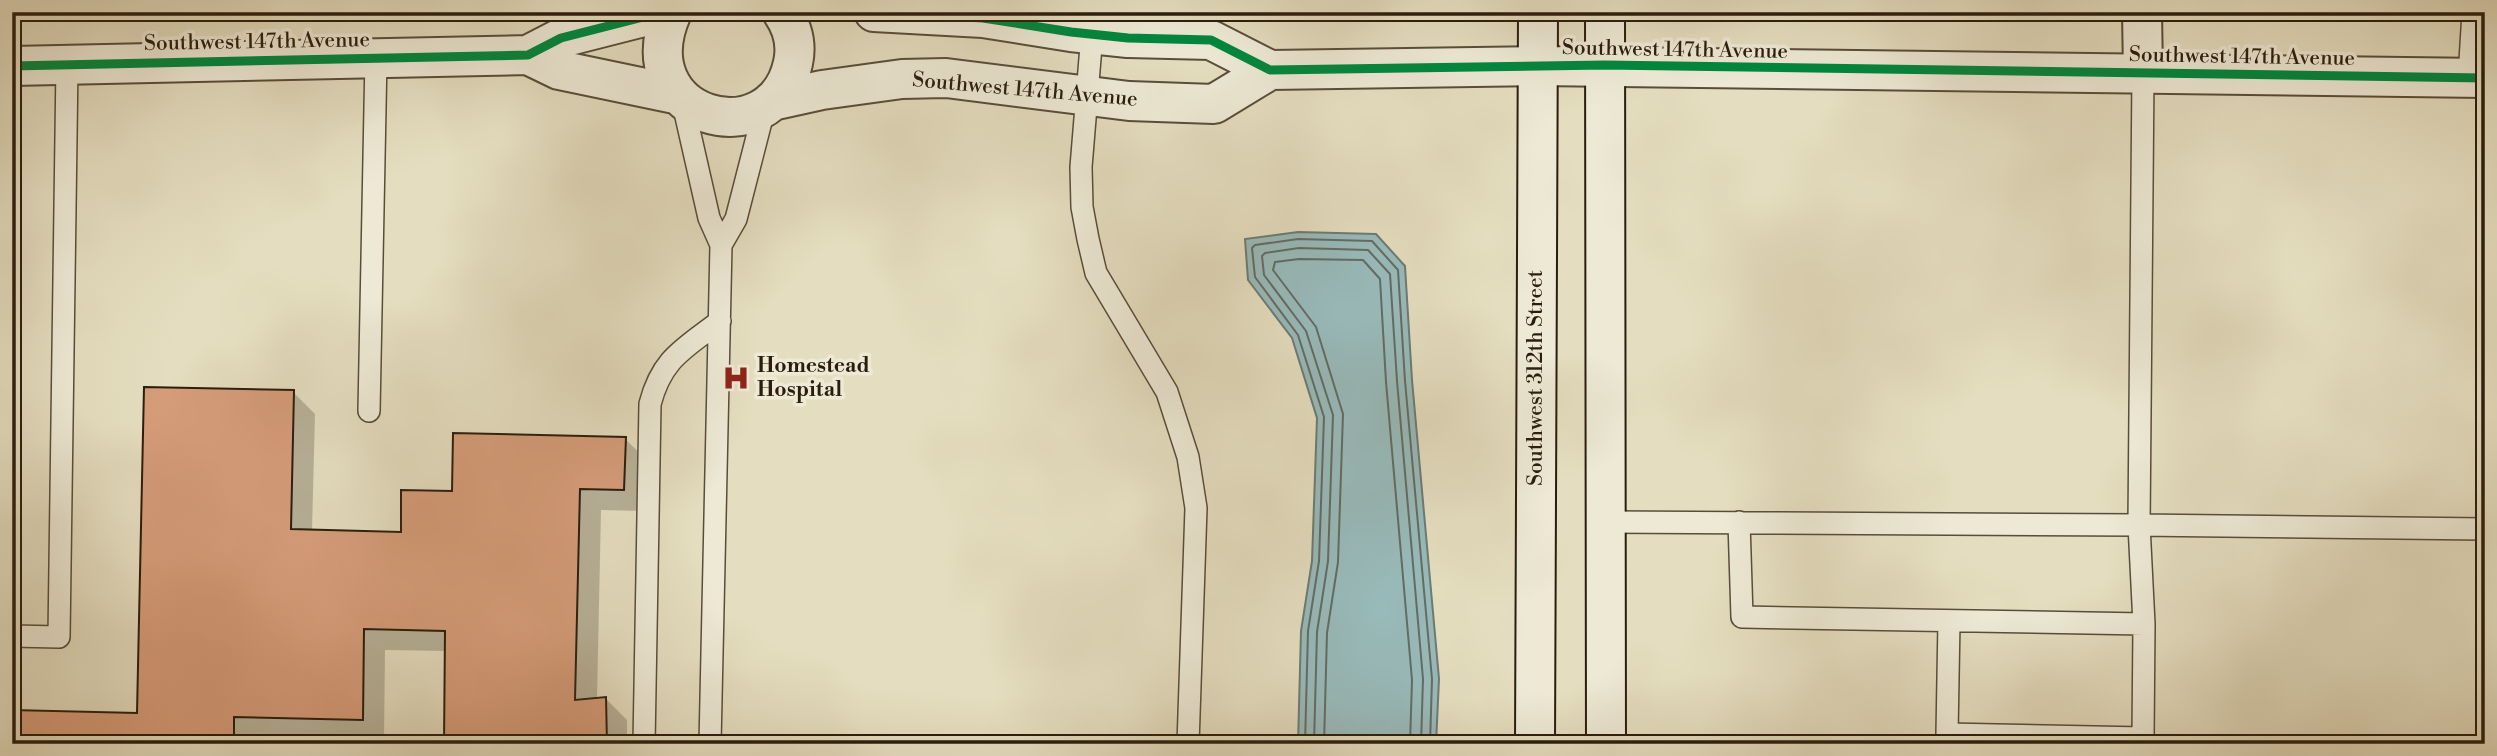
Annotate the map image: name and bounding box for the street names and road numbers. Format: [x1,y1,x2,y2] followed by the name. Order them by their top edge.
[144,27,370,57] street label: Southwest 147th Avenue
[1562,35,1788,65] street label: Southwest 147th Avenue
[2129,42,2355,72] street label: Southwest 147th Avenue
[911,67,1139,113] street label: Southwest 147th Avenue
[1523,269,1549,486] street label: Southwest 312th Street

